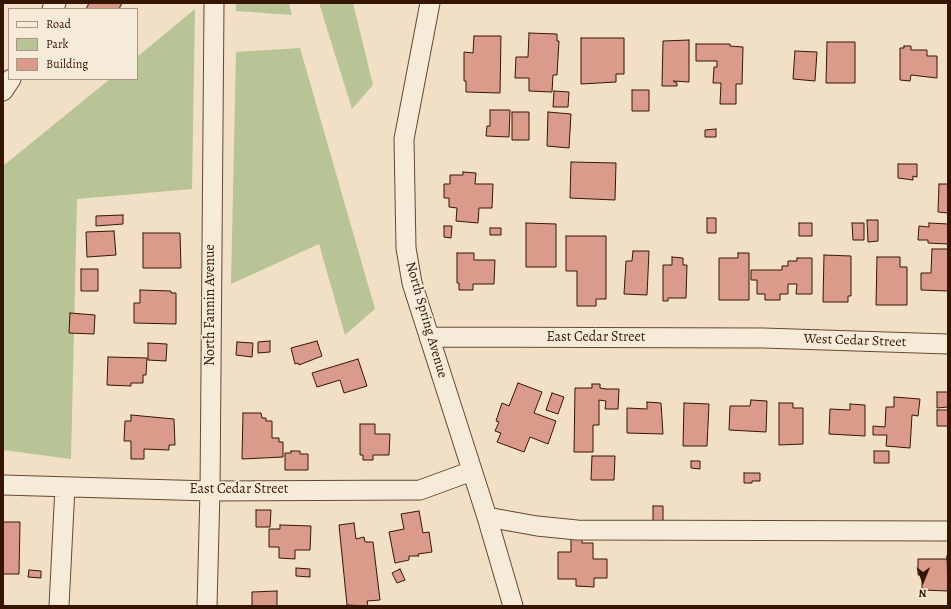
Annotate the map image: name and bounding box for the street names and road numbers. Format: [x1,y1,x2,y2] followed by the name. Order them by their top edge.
[203,244,219,366] street label: North Fannin Avenue
[401,260,451,380] street label: North Spring Avenue
[547,330,645,346] street label: East Cedar Street
[803,331,907,351] street label: West Cedar Street
[190,482,288,498] street label: East Cedar Street

